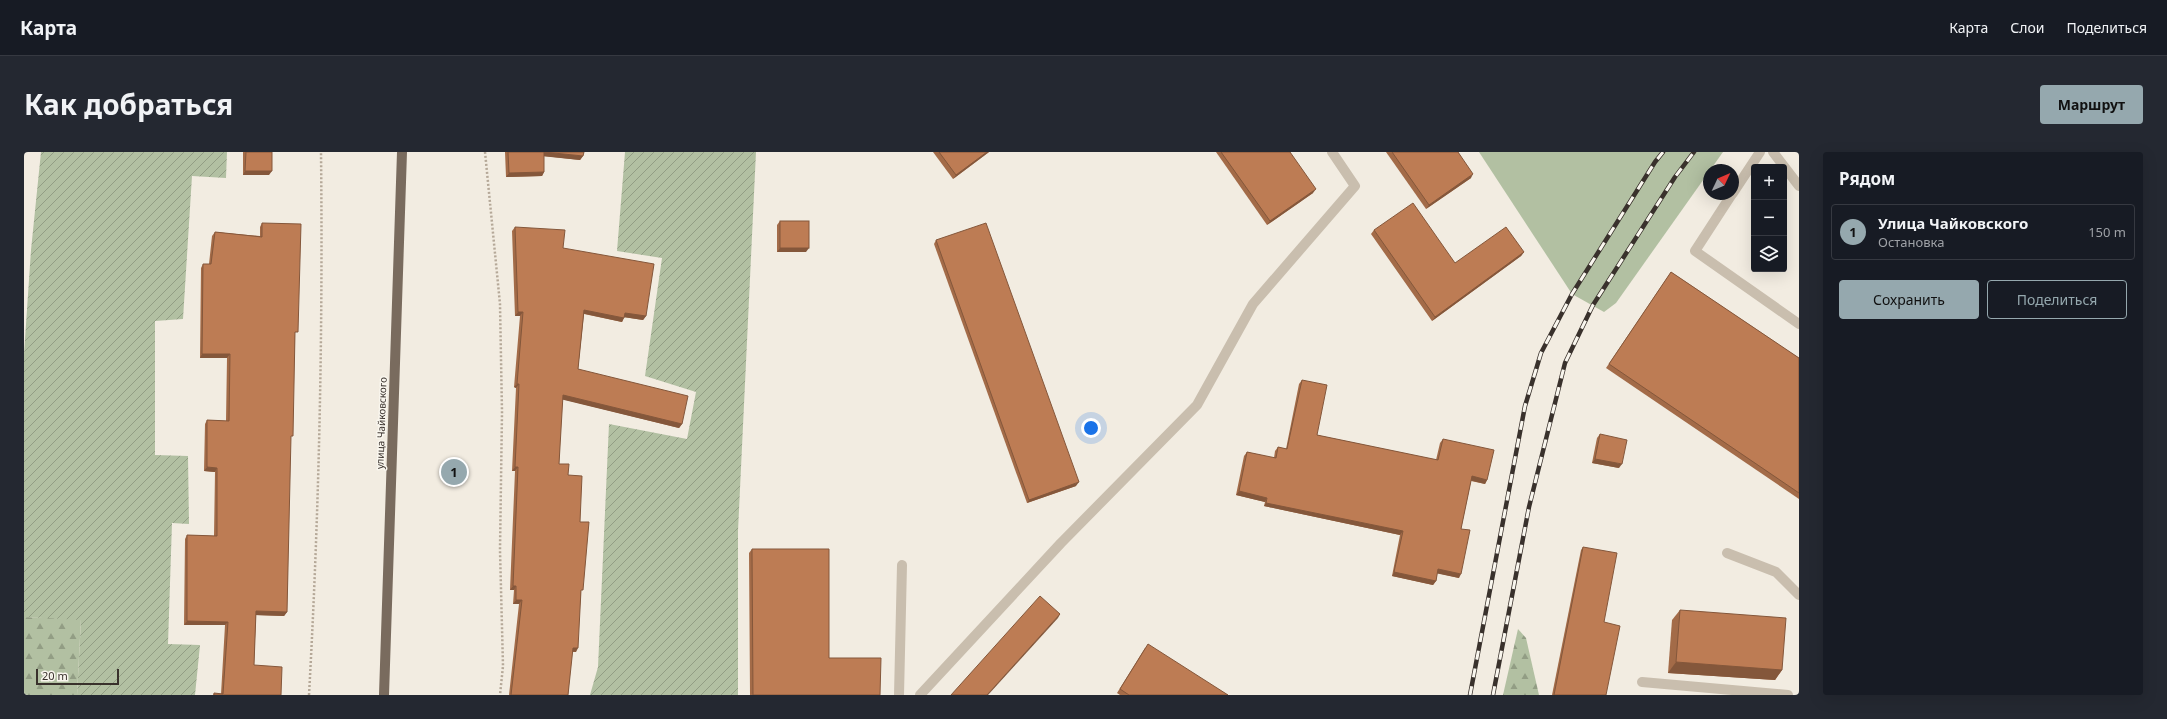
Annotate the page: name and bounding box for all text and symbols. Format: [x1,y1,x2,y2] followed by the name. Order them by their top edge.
[20,15,77,41] text: Карта
[1949,18,1988,37] text: Карта
[2010,18,2044,37] text: Слои
[2066,18,2147,37] text: Поделиться
[24,85,233,123] text: Как добраться
[2040,85,2143,124] button: Маршрут
[1703,164,1739,200] north arrow
[1751,164,1787,272] map controls
[1751,164,1787,200] button: +
[1839,167,1895,190] text: Рядом
[1751,200,1787,236] button: −
[1878,213,2028,233] text: Улица Чайковского
[1849,223,1857,241] text: 1
[2088,223,2126,241] text: 150 m
[1878,233,1944,251] text: Остановка
[1751,236,1787,272] button: layers
[1839,280,1979,319] button: Сохранить
[1987,280,2127,319] button: Поделиться
[372,377,390,469] street label: улица Чайковского
[1081,418,1101,438] your location
[441,457,467,487] pin: 1
[36,667,119,686] scale bar
[42,668,68,683] text: 20 m

